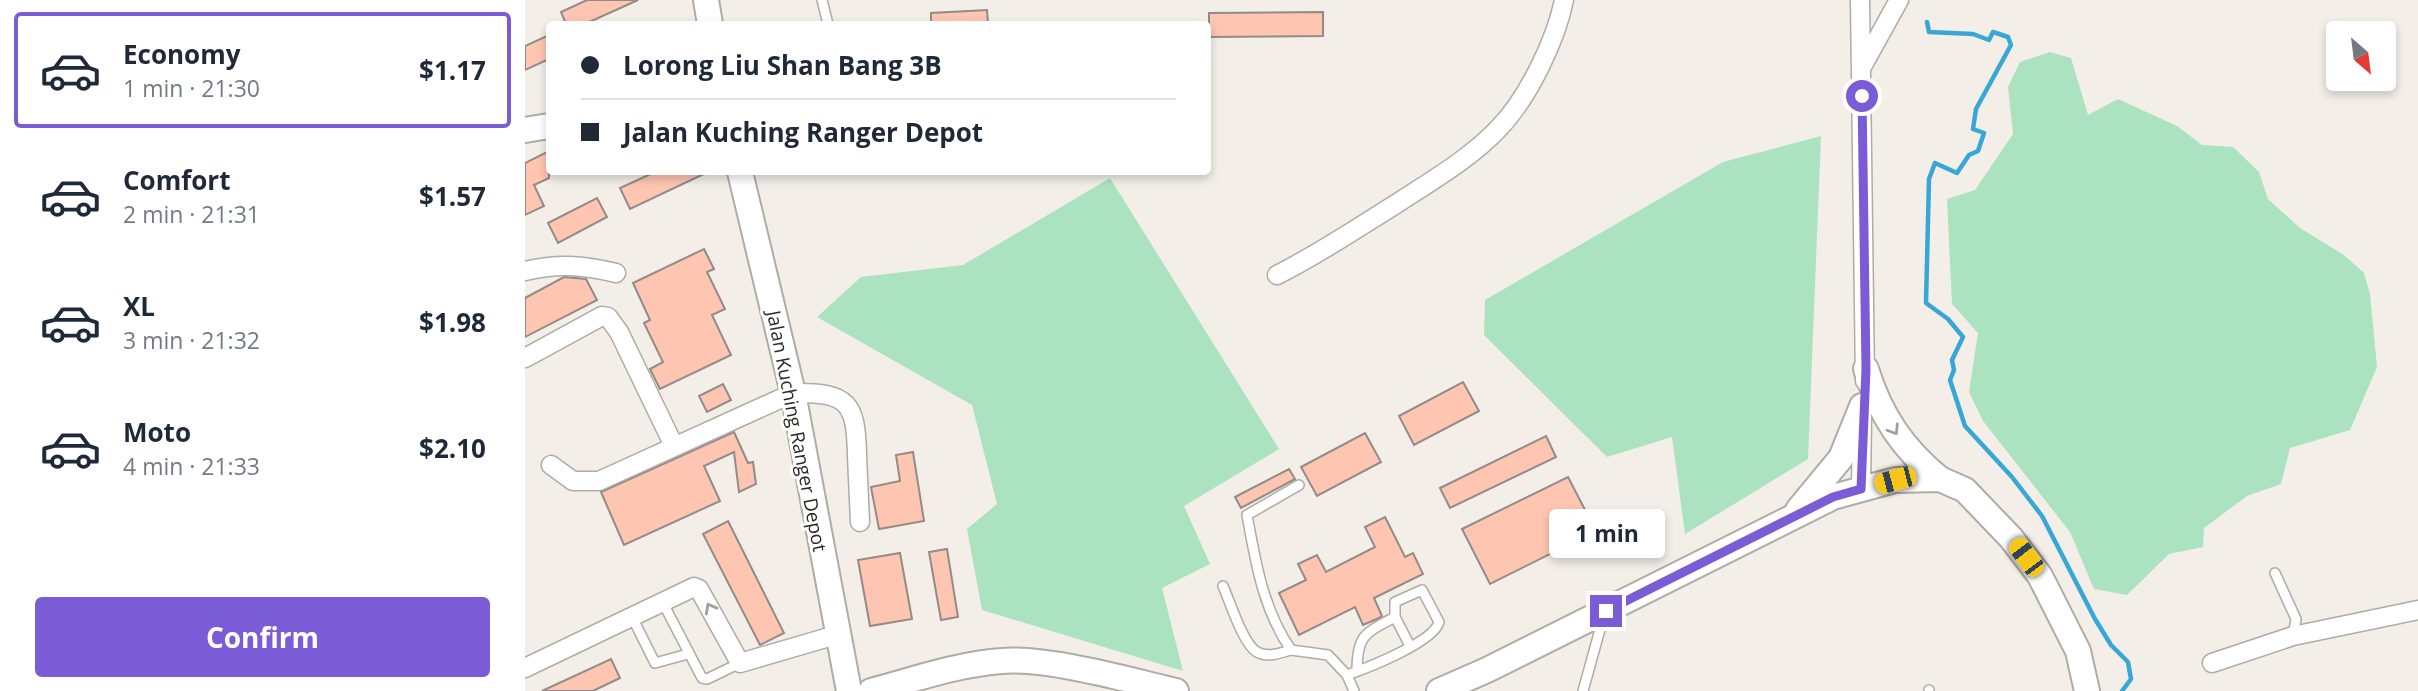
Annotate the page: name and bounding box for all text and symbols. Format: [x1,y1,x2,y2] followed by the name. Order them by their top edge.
[2326,21,2396,91] north arrow
[2326,21,2396,91] map controls
[123,36,241,72] text: Economy
[39,39,102,102] icon: car
[623,47,942,83] text: Lorong Liu Shan Bang 3B
[419,52,486,88] text: $1.17
[123,72,260,104] text: 1 min · 21:30
[1846,80,1878,112] route start
[623,114,983,150] text: Jalan Kuching Ranger Depot
[123,162,230,198] text: Comfort
[39,165,102,228] icon: car
[419,178,486,214] text: $1.57
[123,198,260,230] text: 2 min · 21:31
[123,288,155,324] text: XL
[39,291,102,354] icon: car
[419,304,486,340] text: $1.98
[760,306,833,554] street label: Jalan Kuching Ranger Depot
[123,324,260,356] text: 3 min · 21:32
[123,414,191,450] text: Moto
[39,417,102,480] icon: car
[1886,422,1899,435] one-way arrow
[419,430,486,466] text: $2.10
[123,450,260,482] text: 4 min · 21:33
[1872,464,1919,496] car
[1548,510,1664,558] callout: 1 min
[1575,517,1639,549] text: 1 min
[2005,534,2048,580] car
[1590,595,1622,627] route end
[35,597,490,677] button: Confirm
[705,602,718,615] one-way arrow

